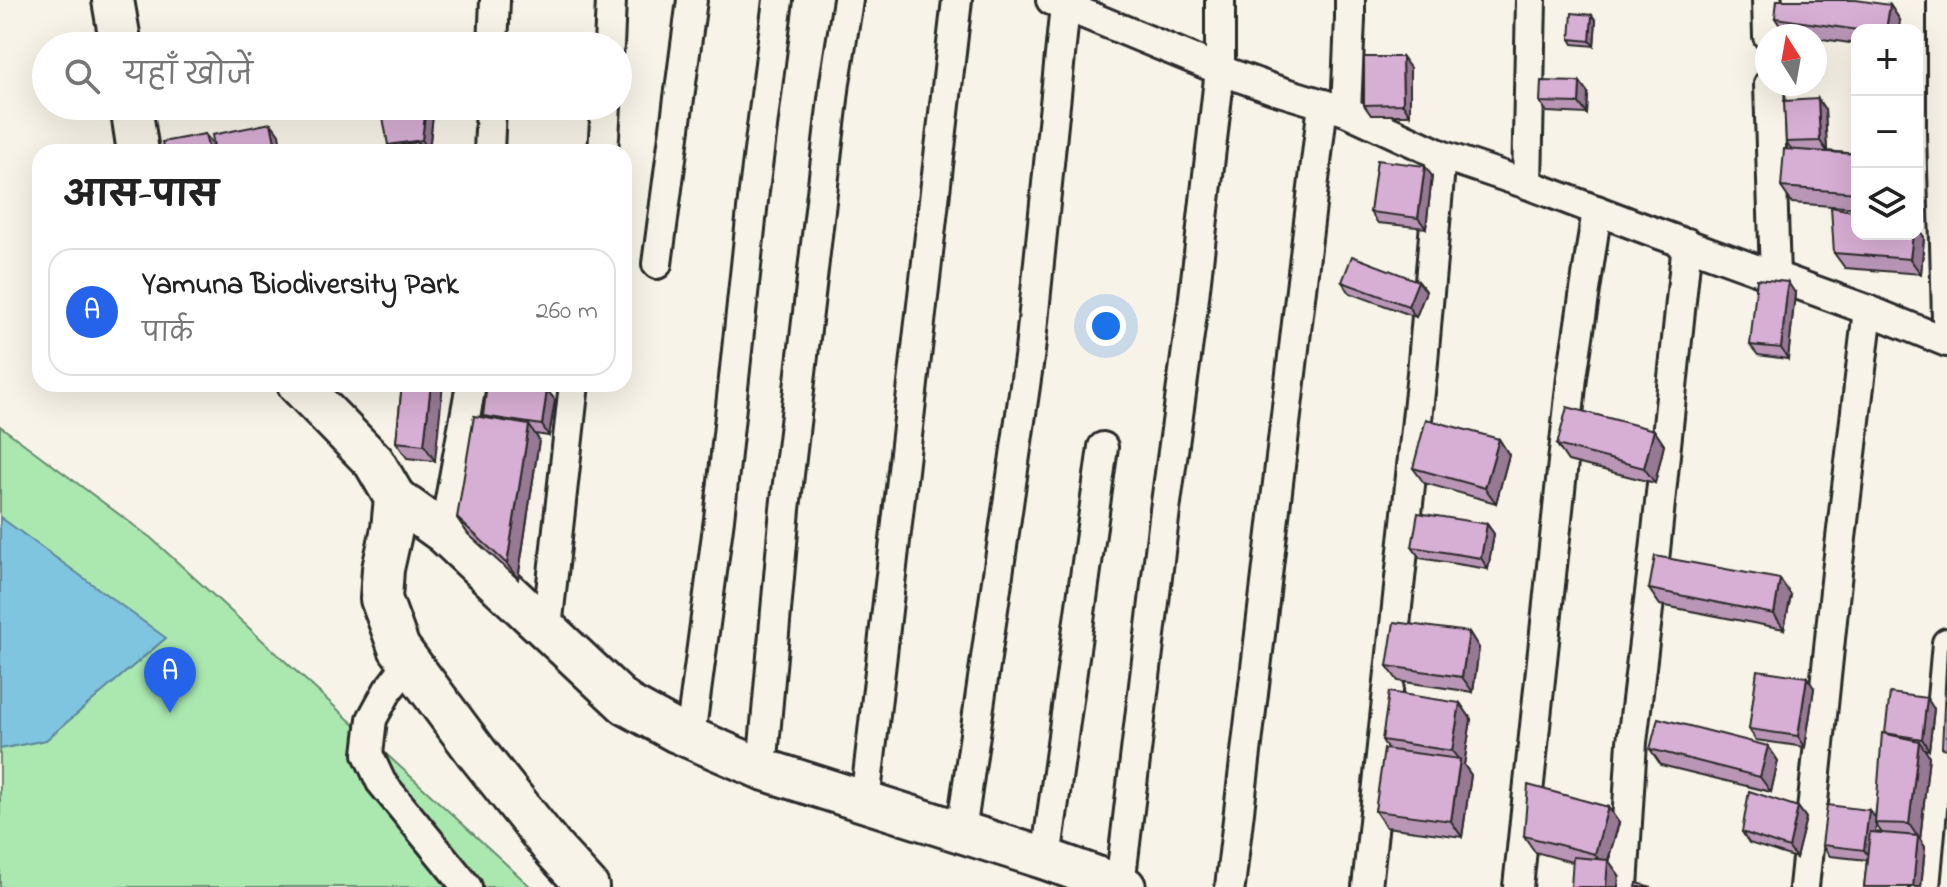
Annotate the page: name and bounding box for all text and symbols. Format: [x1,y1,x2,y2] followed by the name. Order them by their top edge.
[1755,24,1827,96] north arrow
[1851,24,1923,240] map controls
[1851,24,1923,96] button: +
[32,32,632,120] search box
[60,54,104,98] icon: search
[124,55,253,99] text: यहाँ खोजें
[1851,96,1923,168] button: −
[1851,168,1923,240] button: layers
[64,172,218,222] text: आस-पास
[142,264,459,308] text: Yamuna Biodiversity Park
[84,293,100,331] text: A
[536,293,598,331] text: 260 m
[1086,306,1126,346] your location
[142,316,193,354] text: पार्क
[144,647,196,713] pin: A

